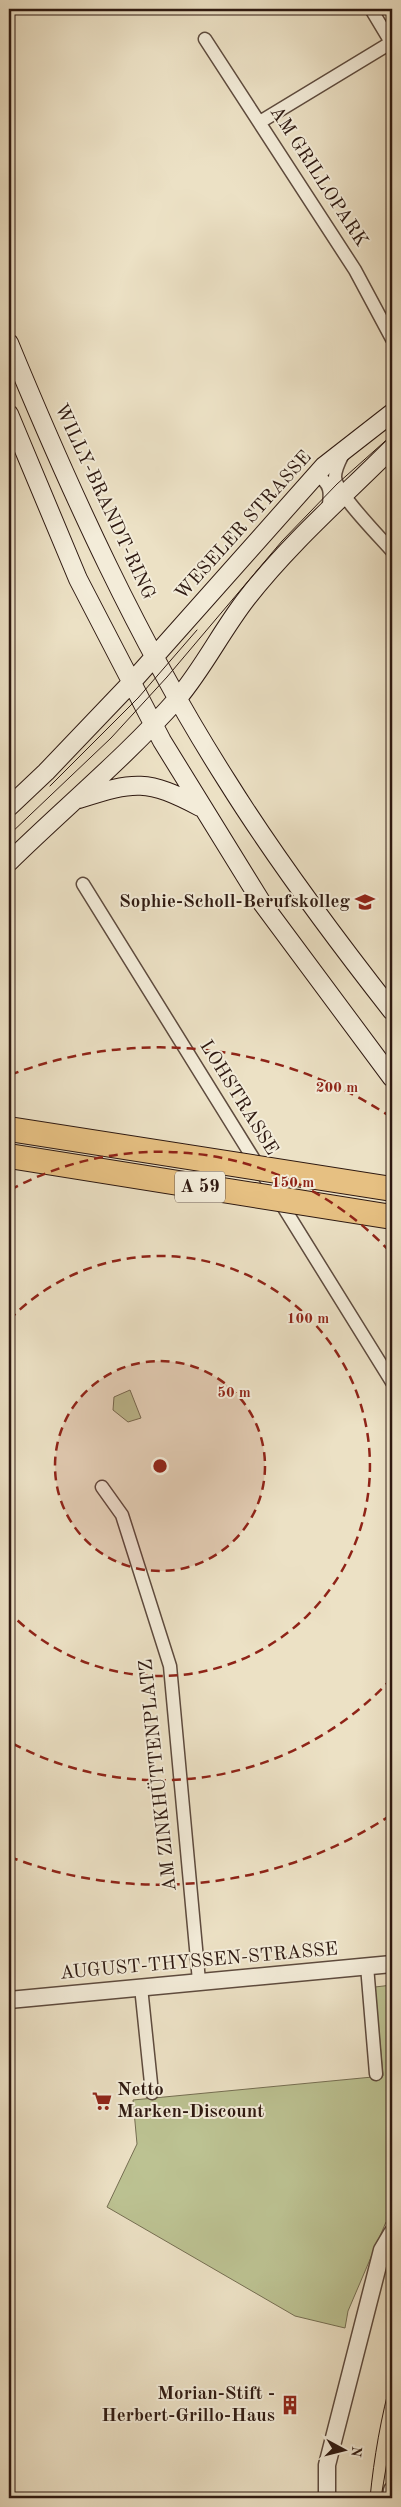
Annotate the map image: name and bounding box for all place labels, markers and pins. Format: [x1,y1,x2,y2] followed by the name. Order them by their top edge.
[354,891,376,913] school or university icon: Sophie-Scholl-Berufskolleg
[119,893,350,912] place label: Sophie-Scholl-Berufskolleg
[151,1457,169,1475] centre of rings
[117,2081,264,2122] place label: Netto Marken-Discount
[91,2090,113,2112] supermarket icon: Netto Marken-Discount
[101,2385,275,2426] place label: Morian-Stift - Herbert-Grillo-Haus
[279,2394,301,2416] building icon: Morian-Stift - Herbert-Grillo-Haus

